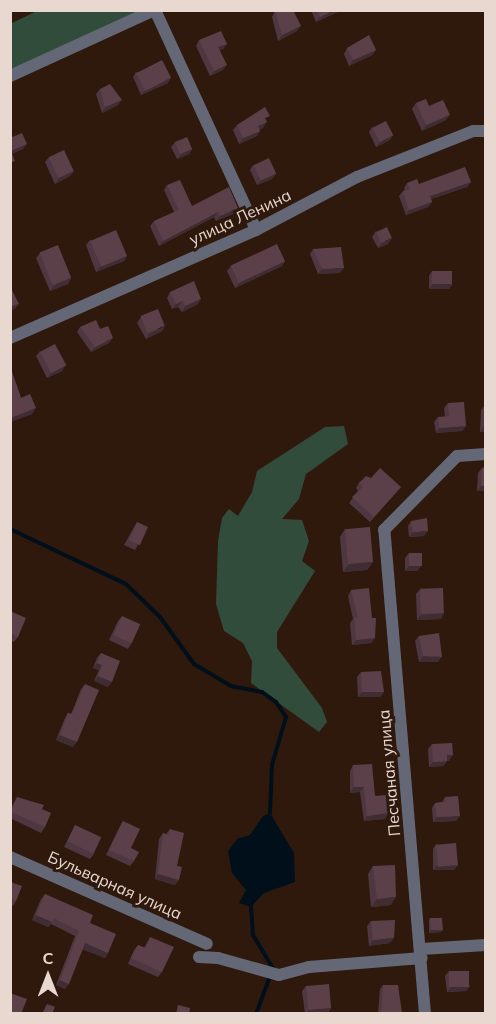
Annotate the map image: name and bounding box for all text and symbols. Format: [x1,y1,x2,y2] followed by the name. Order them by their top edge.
[186,185,294,249] street label: улица Ленина
[374,709,404,837] street label: Песчаная улица
[45,847,185,923] street label: Бульварная улица
[18,946,78,1006] north arrow
[43,948,53,968] text: С

